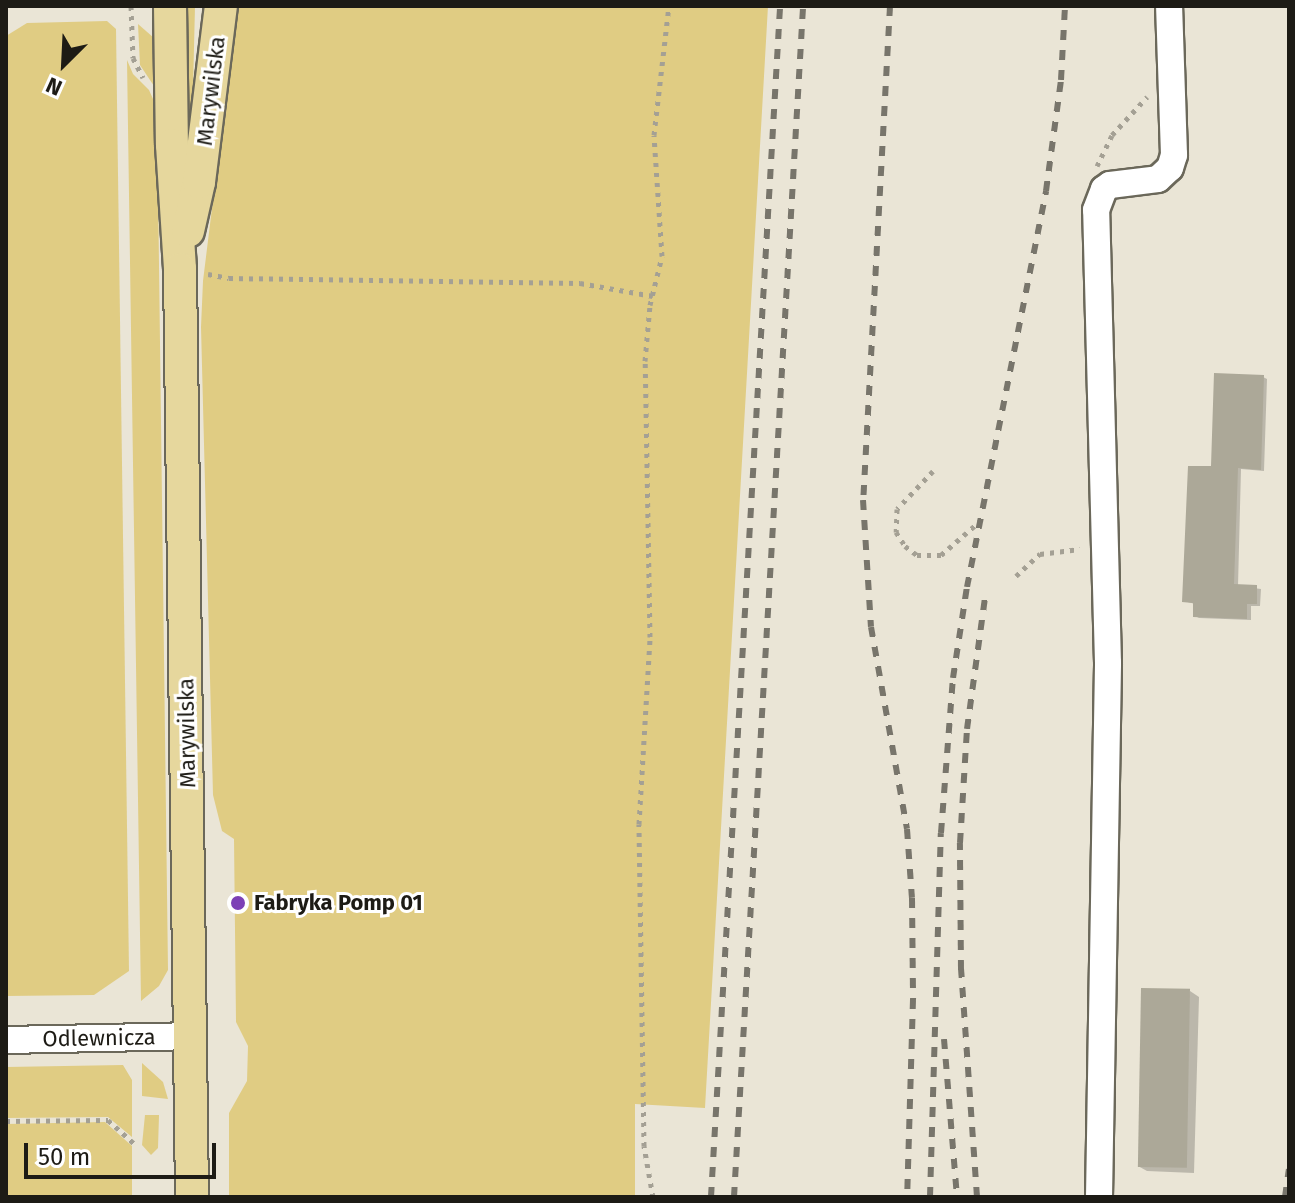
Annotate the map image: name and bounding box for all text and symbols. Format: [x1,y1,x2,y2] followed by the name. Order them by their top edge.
[24,24,104,104] north arrow
[191,35,231,147] street label: Marywilska
[42,71,66,102] text: N
[173,678,201,788] street label: Marywilska
[254,890,423,916] place label: Fabryka Pomp 01
[229,894,247,912] marker: Fabryka Pomp 01
[42,1024,156,1052] street label: Odlewnicza
[28,1127,220,1177] scale bar
[38,1143,90,1171] text: 50 m

